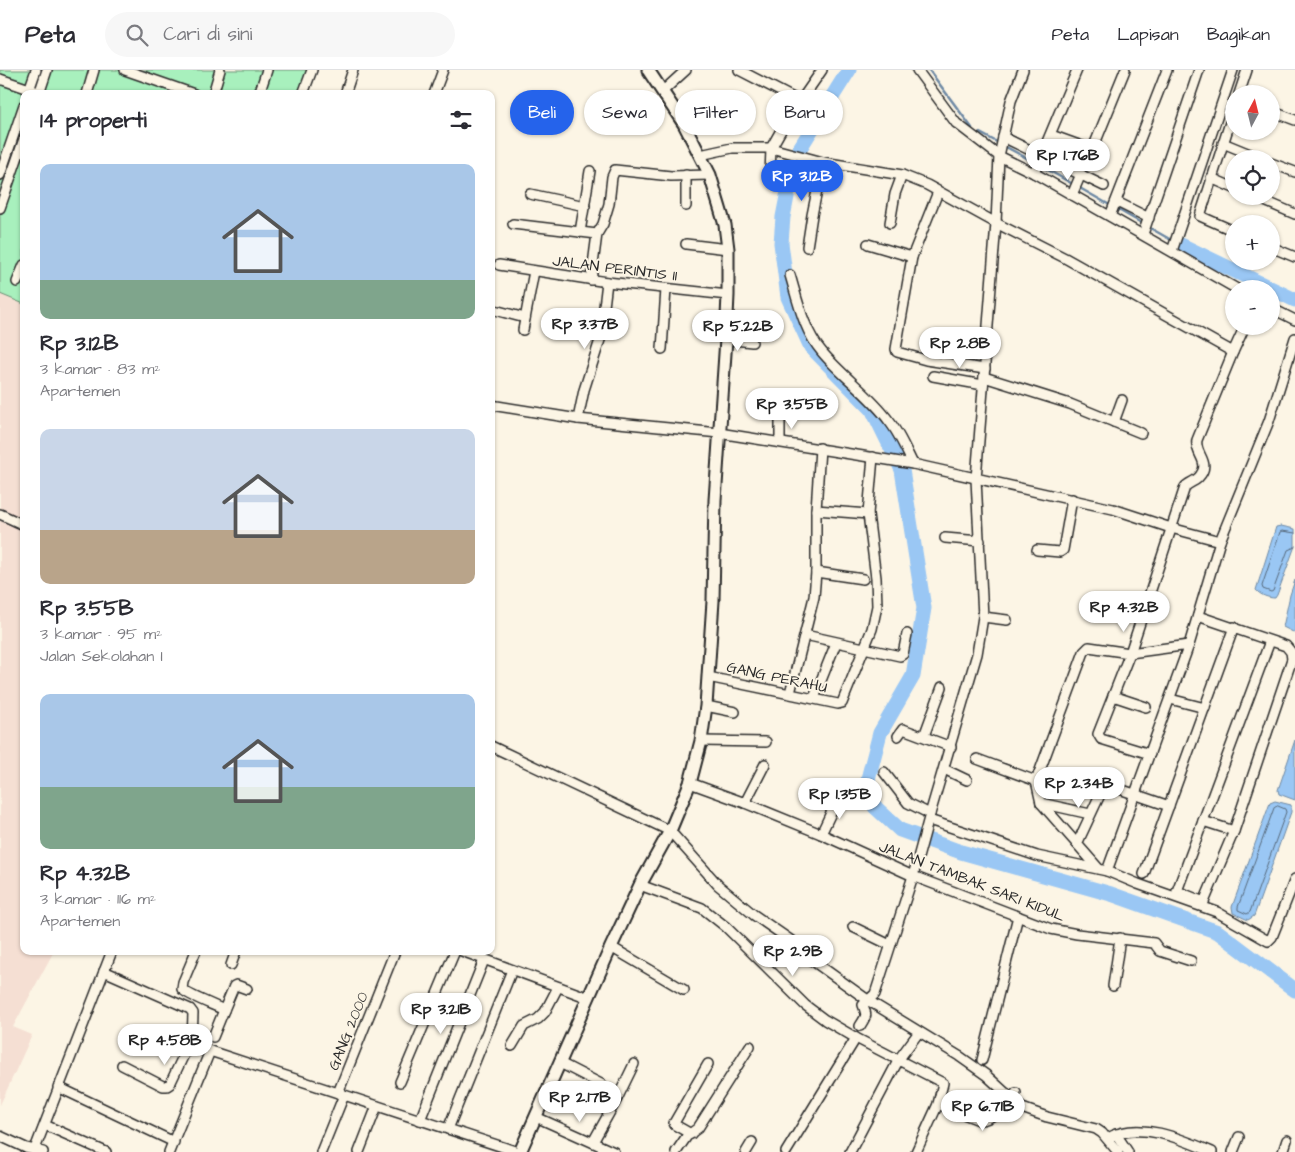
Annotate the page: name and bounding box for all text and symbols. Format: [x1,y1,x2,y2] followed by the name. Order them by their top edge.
[105,12,455,57] search box
[25,18,75,52] text: Peta
[123,21,151,49] icon: search
[163,21,252,48] text: Cari di sini
[1052,22,1089,47] text: Peta
[1117,22,1179,47] text: Lapisan
[1207,22,1270,47] text: Bagikan
[1225,85,1280,140] north arrow
[1225,85,1280,335] map controls
[510,90,574,135] chip: Beli
[584,90,665,135] chip: Sewa
[675,90,756,135] chip: Filter
[766,90,843,135] chip: Baru
[40,106,147,135] text: 14 properti
[447,106,475,134] icon: filters
[1016,138,1120,181] pin: Rp 1.76B
[1037,144,1099,166] text: Rp 1.76B
[1225,150,1280,205] button: locate
[750,160,854,202] pin: Rp 3.12B
[772,165,832,187] text: Rp 3.12B
[213,196,303,286] icon: home
[1225,215,1280,270] button: +
[551,250,679,287] street label: JALAN PERINTIS II
[1225,280,1280,335] button: −
[533,308,637,350] pin: Rp 3.37B
[686,310,790,352] pin: Rp 5.22B
[552,313,618,335] text: Rp 3.37B
[703,315,773,337] text: Rp 5.22B
[914,326,1006,369] pin: Rp 2.8B
[40,329,118,358] text: Rp 3.12B
[930,332,990,354] text: Rp 2.8B
[40,358,160,380] text: 3 kamar · 83 m²
[40,380,120,402] text: Apartemen
[740,388,844,430] pin: Rp 3.55B
[756,393,828,415] text: Rp 3.55B
[213,461,303,551] icon: home
[1072,590,1176,633] pin: Rp 4.32B
[40,594,133,623] text: Rp 3.55B
[1090,596,1158,618] text: Rp 4.32B
[40,623,162,645] text: 3 kamar · 95 m²
[40,645,163,667] text: Jalan Sekolahan I
[725,657,829,698] street label: GANG PERAHU
[213,726,303,816] icon: home
[1027,766,1131,809] pin: Rp 2.34B
[1045,772,1113,794] text: Rp 2.34B
[788,778,892,820] pin: Rp 1.35B
[809,783,871,805] text: Rp 1.35B
[876,836,1068,927] street label: JALAN TAMBAK SARI KIDUL
[40,859,130,888] text: Rp 4.32B
[40,888,156,910] text: 3 kamar · 116 m²
[40,910,120,932] text: Apartemen
[747,934,839,977] pin: Rp 2.9B
[764,940,822,962] text: Rp 2.9B
[323,988,374,1073] street label: GANG 2000
[389,992,493,1035] pin: Rp 3.21B
[411,998,471,1020] text: Rp 3.21B
[113,1024,217,1066] pin: Rp 4.58B
[129,1029,201,1051] text: Rp 4.58B
[528,1080,632,1123] pin: Rp 2.17B
[549,1086,611,1108] text: Rp 2.17B
[931,1090,1035,1132] pin: Rp 6.71B
[952,1095,1014,1117] text: Rp 6.71B

